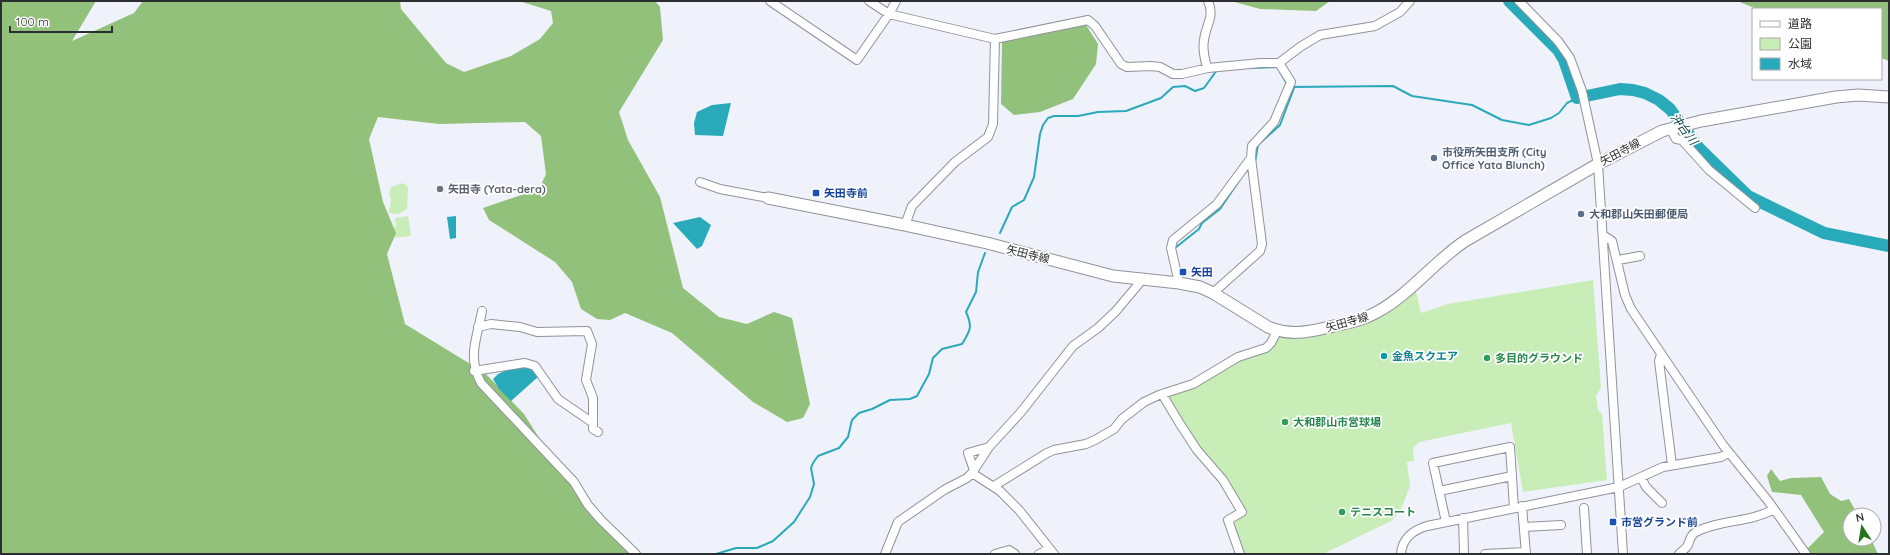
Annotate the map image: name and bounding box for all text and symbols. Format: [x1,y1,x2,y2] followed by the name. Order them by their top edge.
[10,8,112,34] scale bar
[1752,8,1882,80] legend
[16,14,49,29] text: 100 m
[1788,16,1812,31] text: 道路
[1788,36,1812,51] text: 公園
[1788,56,1812,71] text: 水域
[1668,110,1702,149] water label: 沖台川
[1597,135,1643,169] street label: 矢田寺線
[1442,145,1546,172] place label: 市役所矢田支所 (City Office Yata Blunch)
[1429,153,1439,163] marker: 市役所矢田支所 (City Office Yata Blunch)
[448,182,546,196] place label: 矢田寺 (Yata-dera)
[435,184,445,194] marker: 矢田寺 (Yata-dera)
[824,186,868,200] place label: 矢田寺前
[811,188,821,198] marker: 矢田寺前
[1589,207,1688,221] place label: 大和郡山矢田郵便局
[1576,209,1586,219] marker: 大和郡山矢田郵便局
[1005,242,1051,266] street label: 矢田寺線
[1191,265,1213,279] place label: 矢田
[1178,267,1188,277] marker: 矢田
[1324,309,1370,335] street label: 矢田寺線
[1392,349,1458,363] place label: 金魚スクエア
[1379,351,1389,361] marker: 金魚スクエア
[1495,351,1583,365] place label: 多目的グラウンド
[1482,353,1492,363] marker: 多目的グラウンド
[1293,415,1381,429] place label: 大和郡山市営球場
[1280,417,1290,427] marker: 大和郡山市営球場
[1350,505,1416,519] place label: テニスコート
[1337,507,1347,517] marker: テニスコート
[1842,507,1882,547] north arrow
[1855,510,1865,525] text: N
[1621,515,1698,529] place label: 市営グランド前
[1608,517,1618,527] marker: 市営グランド前

